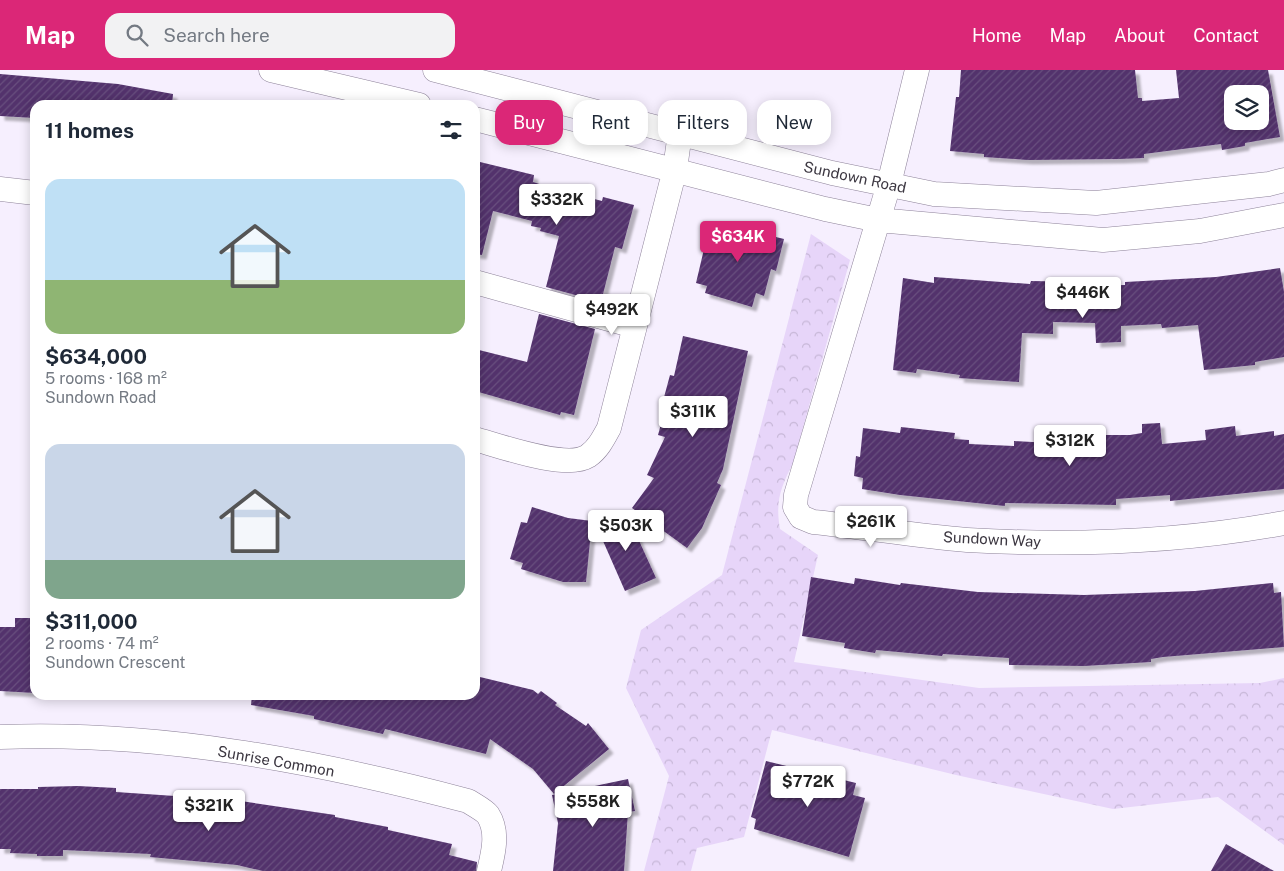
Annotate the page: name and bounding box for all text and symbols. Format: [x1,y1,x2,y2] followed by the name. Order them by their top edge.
[105,13,455,58] search box
[25,21,75,49] text: Map
[123,21,151,49] icon: search
[163,24,270,46] text: Search here
[972,25,1022,46] text: Home
[1050,25,1086,46] text: Map
[1114,25,1165,46] text: About
[1193,25,1259,46] text: Contact
[1224,85,1269,130] map controls
[1224,85,1269,130] button: layers
[495,100,563,145] chip: Buy
[573,100,648,145] chip: Rent
[658,100,747,145] chip: Filters
[757,100,831,145] chip: New
[437,116,465,144] icon: filters
[45,118,134,143] text: 11 homes
[802,158,908,196] street label: Sundown Road
[522,184,592,226] pin: $332K
[530,190,584,209] text: $332K
[210,211,300,301] icon: home
[703,220,773,263] pin: $634K
[711,227,765,246] text: $634K
[1048,276,1118,319] pin: $446K
[1056,283,1110,302] text: $446K
[577,294,647,336] pin: $492K
[585,300,639,319] text: $492K
[45,344,147,369] text: $634,000
[45,369,167,388] text: 5 rooms · 168 m²
[45,388,156,407] text: Sundown Road
[658,396,728,438] pin: $311K
[670,402,716,421] text: $311K
[1035,424,1105,467] pin: $312K
[1045,431,1095,450] text: $312K
[210,476,300,566] icon: home
[836,506,906,548] pin: $261K
[591,510,661,552] pin: $503K
[846,512,896,531] text: $261K
[599,516,653,535] text: $503K
[943,528,1041,550] street label: Sundown Way
[45,609,138,634] text: $311,000
[45,634,159,653] text: 2 rooms · 74 m²
[45,653,186,672] text: Sundown Crescent
[216,742,336,780] street label: Sunrise Common
[773,766,843,808] pin: $772K
[782,772,834,791] text: $772K
[558,786,628,828] pin: $558K
[174,790,244,832] pin: $321K
[566,792,620,811] text: $558K
[184,796,234,815] text: $321K

